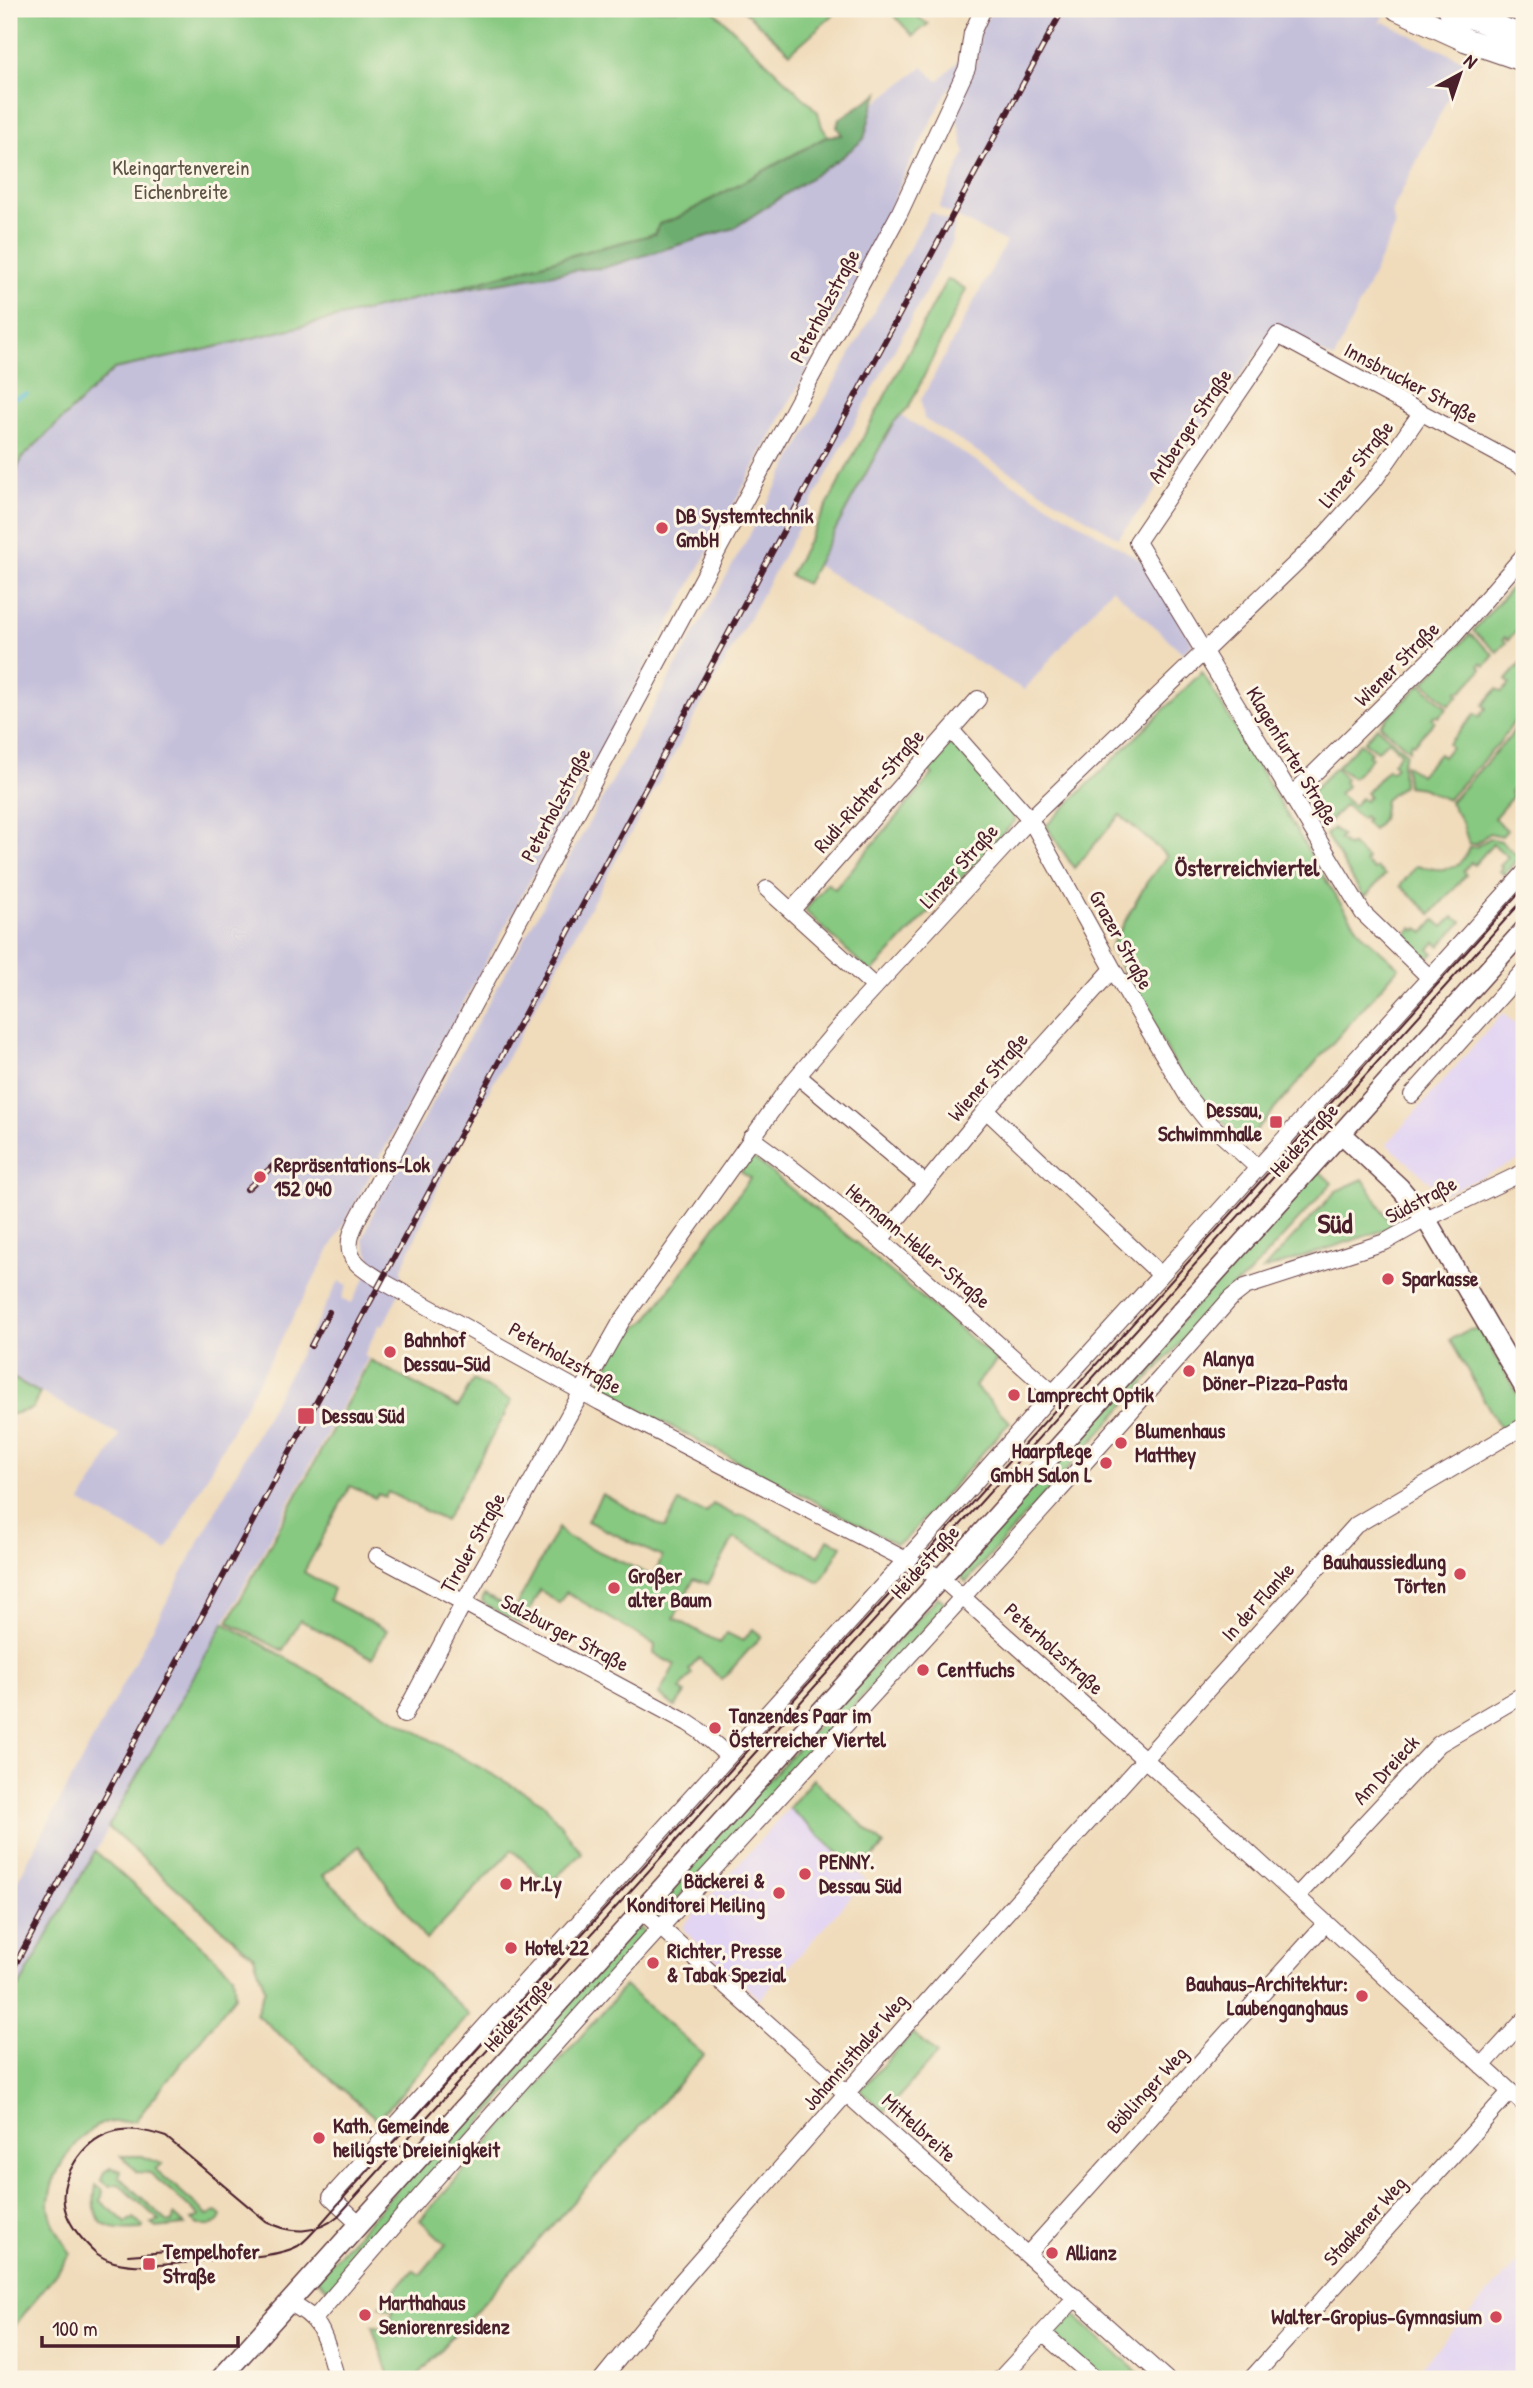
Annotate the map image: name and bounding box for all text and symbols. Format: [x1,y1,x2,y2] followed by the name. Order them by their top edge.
[1424,38,1494,108] north arrow
[1459,48,1483,74] text: N
[112,153,250,206] park label: Kleingartenverein Eichenbreite
[782,244,867,368] street label: Peterholzstraße
[1339,335,1483,430] street label: Innsbrucker Straße
[1141,363,1239,489] street label: Arlberger Straße
[1311,414,1400,514] street label: Linzer Straße
[676,501,814,554] place label: DB Systemtechnik GmbH
[654,520,670,536] marker: DB Systemtechnik GmbH
[1348,615,1446,713] street label: Wiener Straße
[1240,681,1345,831] street label: Klagenfurter Straße
[807,723,931,859] street label: Rudi-Richter-Straße
[513,743,598,867] street label: Peterholzstraße
[913,817,1005,914] street label: Linzer Straße
[1175,852,1320,883] district label: Österreichviertel
[1082,885,1161,995] street label: Grazer Straße
[941,1026,1034,1127] street label: Wiener Straße
[1158,1095,1263,1148] place label: Dessau, Schwimmhalle
[1263,1096,1345,1183] street label: Heidestraße
[1268,1114,1284,1130] marker: Dessau, Schwimmhalle
[274,1150,430,1203] place label: Repräsentations-Lok 152 040
[252,1169,268,1185] marker: Repräsentations-Lok 152 040
[1380,1169,1462,1231] street label: Südstraße
[840,1176,997,1315] street label: Hermann-Heller-Straße
[1318,1204,1353,1242] district label: Süd
[1402,1264,1479,1294] place label: Sparkasse
[1380,1271,1396,1287] marker: Sparkasse
[504,1315,627,1401] street label: Peterholzstraße
[404,1325,491,1378] place label: Bahnhof Dessau-Süd
[382,1344,398,1360] marker: Bahnhof Dessau-Süd
[1203,1344,1348,1397] place label: Alanya Döner-Pizza-Pasta
[1181,1363,1197,1379] marker: Alanya Döner-Pizza-Pasta
[1028,1380,1154,1410] place label: Lamprecht Optik
[1006,1387,1022,1403] marker: Lamprecht Optik
[322,1401,405,1430] place label: Dessau Süd
[296,1406,316,1426] marker: Dessau Süd
[1135,1416,1225,1470] place label: Blumenhaus Matthey
[1113,1435,1129,1451] marker: Blumenhaus Matthey
[990,1436,1093,1489] place label: Haarpflege GmbH Salon L
[1098,1455,1114,1471] marker: Haarpflege GmbH Salon L
[433,1487,512,1598] street label: Tiroler Straße
[884,1518,966,1605] street label: Heidestraße
[1323,1547,1446,1600] place label: Bauhaussiedlung Törten
[1214,1556,1301,1647] street label: In der Flanke
[628,1561,712,1614] place label: Großer alter Baum
[1452,1566,1468,1582] marker: Bauhaussiedlung Törten
[606,1580,622,1596] marker: Großer alter Baum
[496,1587,634,1678] street label: Salzburger Straße
[998,1596,1111,1701] street label: Peterholzstraße
[937,1655,1015,1684] place label: Centfuchs
[915,1662,931,1678] marker: Centfuchs
[728,1701,886,1754] place label: Tanzendes Paar im Österreicher Viertel
[707,1720,723,1736] marker: Tanzendes Paar im Österreicher Viertel
[1346,1728,1426,1811] street label: Am Dreieck
[819,1847,902,1900] place label: PENNY. Dessau Süd
[627,1866,765,1920] place label: Bäckerei & Konditorei Meiling
[797,1866,813,1882] marker: PENNY. Dessau Süd
[520,1869,562,1899] place label: Mr.Ly
[498,1876,514,1892] marker: Mr.Ly
[771,1885,787,1901] marker: Bäckerei & Konditorei Meiling
[525,1933,589,1962] place label: Hotel 22
[667,1936,786,1990] place label: Richter, Presse & Tabak Spezial
[503,1940,519,1956] marker: Hotel 22
[645,1955,661,1971] marker: Richter, Presse & Tabak Spezial
[1186,1969,1348,2023] place label: Bauhaus-Architektur: Laubenganghaus
[477,1971,559,2058] street label: Heidestraße
[796,1987,914,2117] street label: Johannisthaler Weg
[1354,1988,1370,2004] marker: Bauhaus-Architektur: Laubenganghaus
[1099,2040,1194,2140] street label: Böblinger Weg
[876,2086,963,2169] street label: Mittelbreite
[333,2111,501,2165] place label: Kath. Gemeinde heiligste Dreieinigkeit
[311,2130,327,2146] marker: Kath. Gemeinde heiligste Dreieinigkeit
[1316,2169,1413,2272] street label: Staakener Weg
[162,2237,261,2291] place label: Tempelhofer Straße
[1066,2238,1117,2267] place label: Allianz
[1044,2245,1060,2261] marker: Allianz
[141,2256,157,2272] marker: Tempelhofer Straße
[379,2288,510,2341] place label: Marthahaus Seniorenresidenz
[1271,2302,1482,2332] place label: Walter-Gropius-Gymnasium
[42,2304,238,2348] scale bar
[357,2307,373,2323] marker: Marthahaus Seniorenresidenz
[1488,2309,1504,2325] marker: Walter-Gropius-Gymnasium
[52,2314,98,2343] text: 100 m

